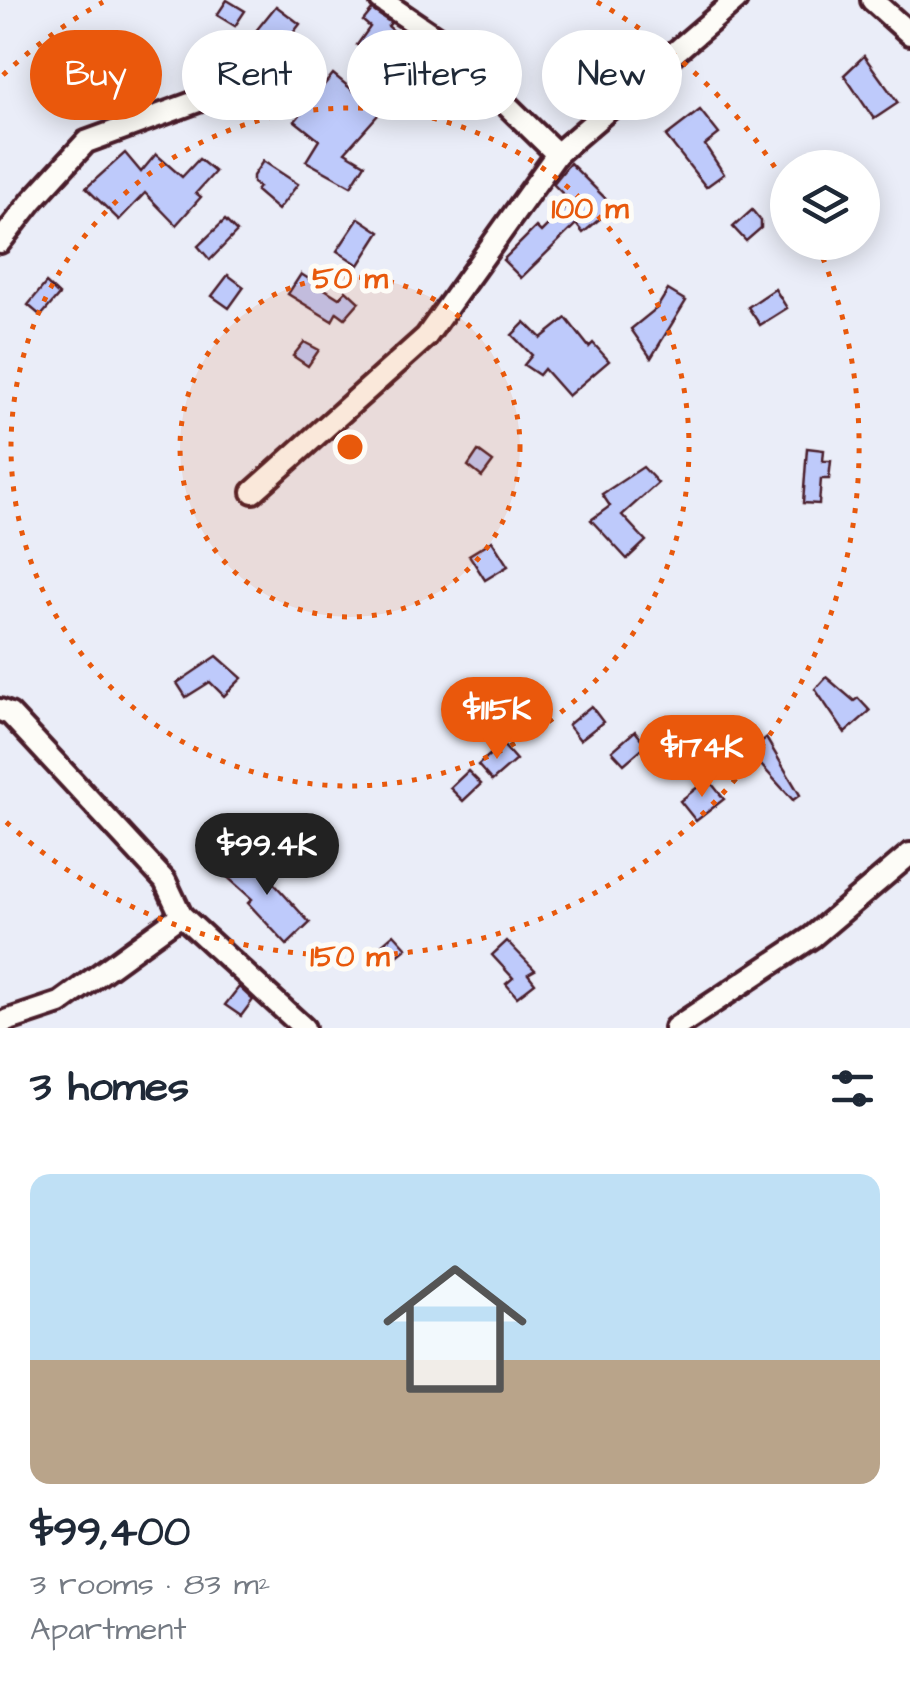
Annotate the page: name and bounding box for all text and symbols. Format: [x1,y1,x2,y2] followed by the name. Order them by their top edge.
[30,30,162,120] chip: Buy
[182,30,327,120] chip: Rent
[347,30,522,120] chip: Filters
[542,30,682,120] chip: New
[770,150,880,260] map controls
[770,150,880,260] button: layers
[551,188,629,230] text: 100 m
[312,258,388,300] text: 50 m
[332,429,368,465] centre of rings
[427,677,567,762] pin: $115K
[463,687,531,732] text: $115K
[632,715,772,800] pin: $174K
[661,725,743,770] text: $174K
[186,813,348,898] pin: $99.4K
[217,823,317,868] text: $99.4K
[310,936,390,978] text: 150 m
[30,1059,189,1117] text: 3 homes
[825,1061,880,1116] icon: filters
[365,1239,545,1419] icon: home
[30,1504,190,1562] text: $99,400
[30,1562,271,1607] text: 3 rooms · 83 m²
[30,1607,186,1652] text: Apartment

